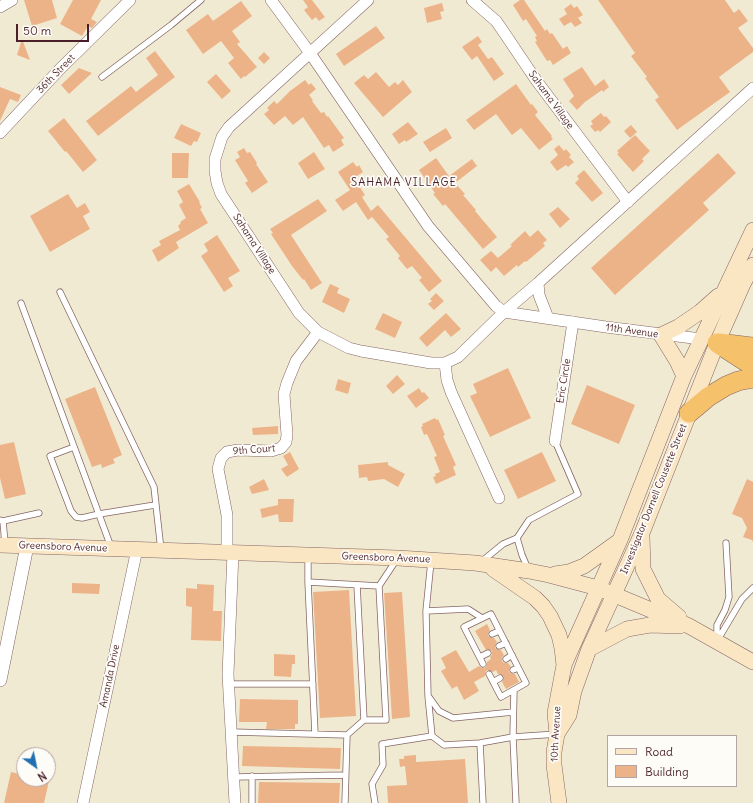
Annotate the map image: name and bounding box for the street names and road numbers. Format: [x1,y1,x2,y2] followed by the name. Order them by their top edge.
[34,52,78,96] street label: 36th Street
[526,68,576,132] street label: Sahama Village
[230,212,278,276] street label: Sahama Village
[605,321,659,341] street label: 11th Avenue
[555,358,573,404] street label: Eric Circle
[618,422,690,576] street label: Investigator Dornell Cousette Street
[232,443,276,457] street label: 9th Court
[18,539,108,555] street label: Greensboro Avenue
[341,550,431,566] street label: Greensboro Avenue
[97,643,123,709] street label: Amanda Drive
[549,706,563,762] street label: 10th Avenue

